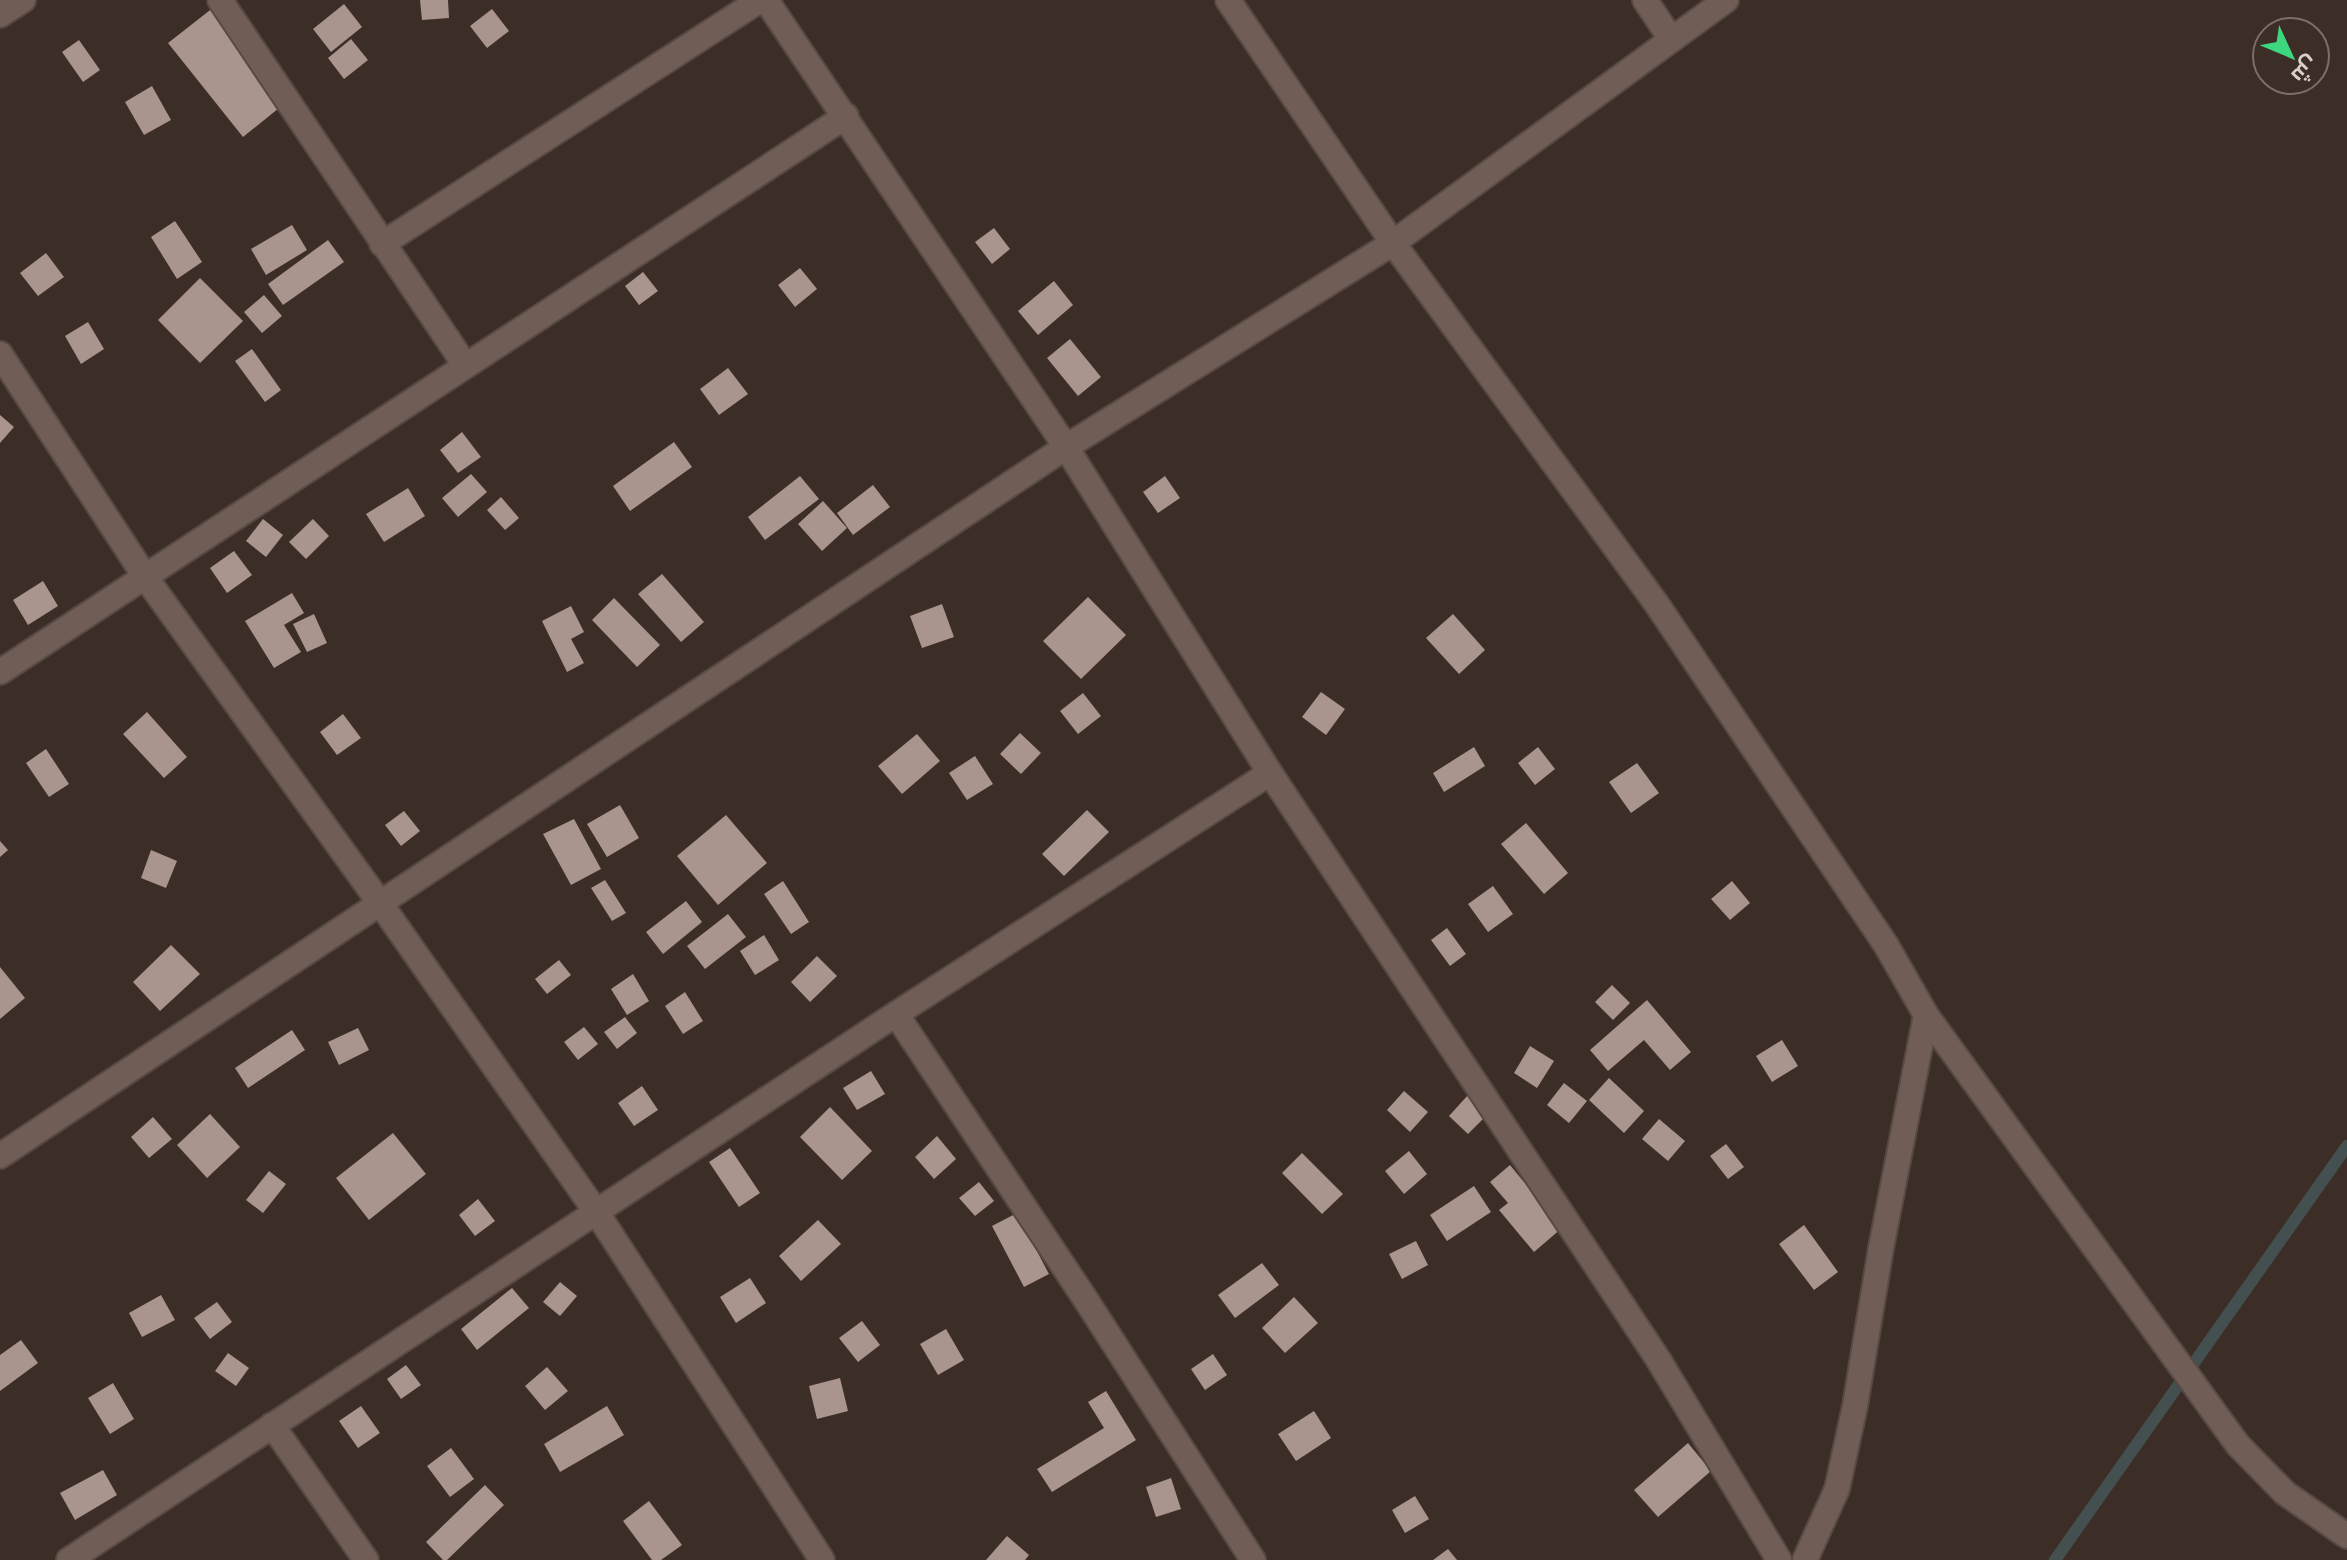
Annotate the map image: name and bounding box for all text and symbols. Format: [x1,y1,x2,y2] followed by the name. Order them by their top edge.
[2251,16,2331,96] north arrow
[2286,50,2325,90] text: ش

